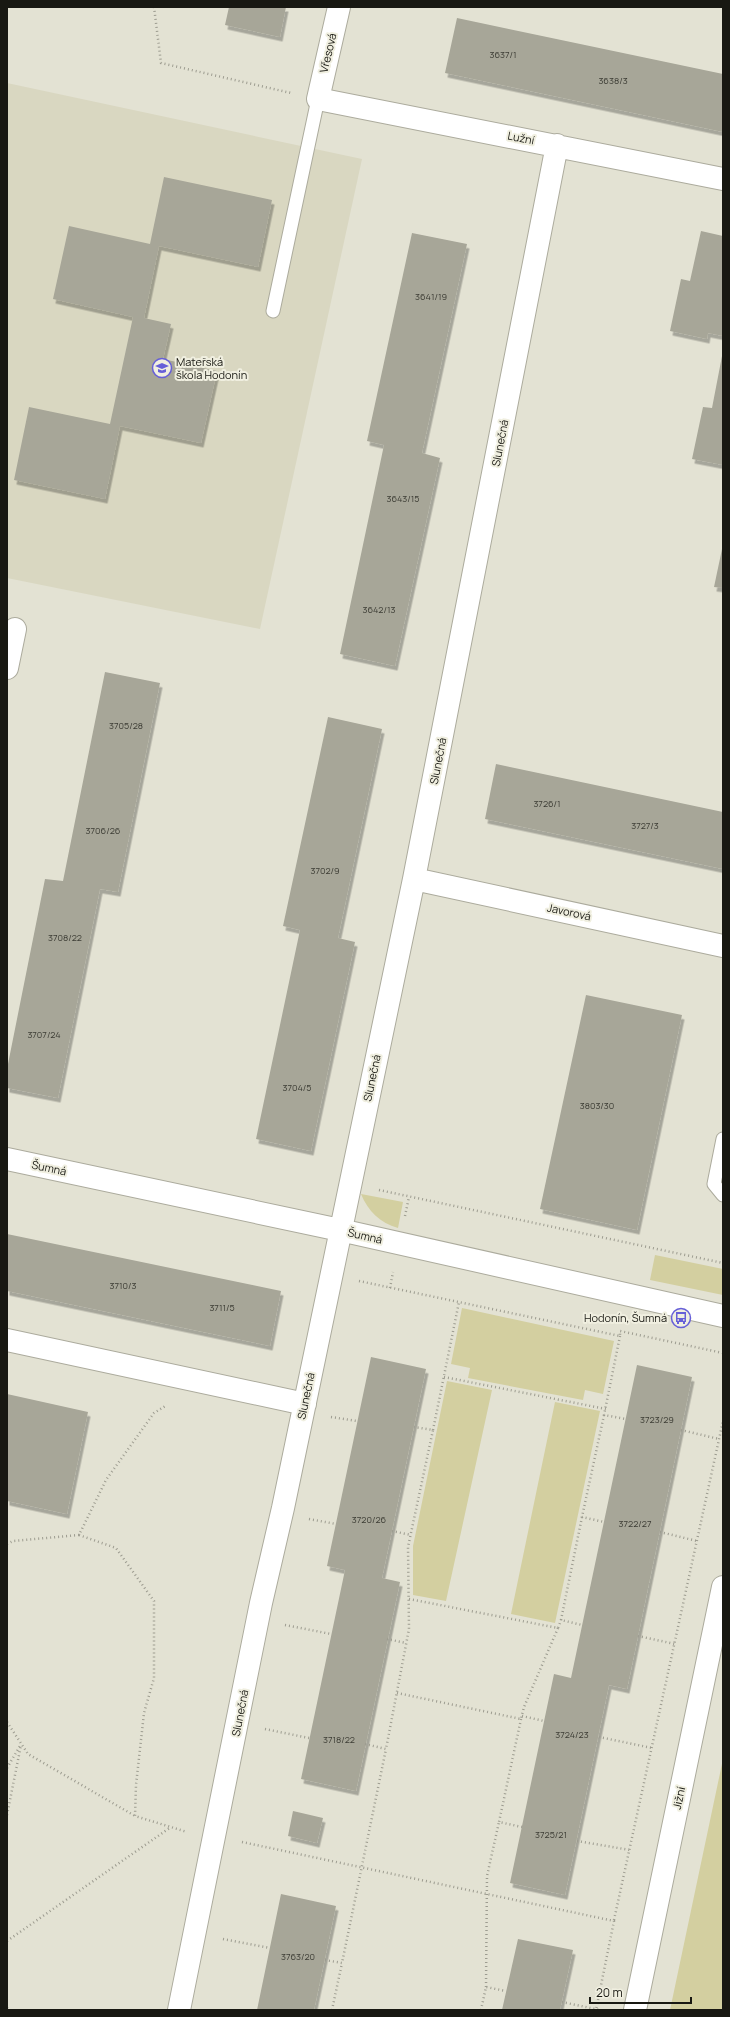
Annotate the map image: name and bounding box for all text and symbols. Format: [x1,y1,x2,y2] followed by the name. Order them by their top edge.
[316,32,339,74] street label: Vřesová
[489,48,517,61] house number: 3637/1
[598,74,628,87] house number: 3638/3
[506,128,536,148] street label: Lužní
[415,290,447,303] house number: 3641/19
[176,354,247,382] place label: Mateřská škola Hodonín
[151,357,173,379] school or university icon: Mateřská škola Hodonín
[488,418,511,468] street label: Slunečná
[386,492,420,505] house number: 3643/15
[363,603,396,616] house number: 3642/13
[109,719,143,732] house number: 3705/28
[426,736,449,786] street label: Slunečná
[533,797,561,810] house number: 3726/1
[631,819,659,832] house number: 3727/3
[86,824,121,837] house number: 3706/26
[310,864,340,877] house number: 3702/9
[546,900,592,923] street label: Javorová
[48,931,82,944] house number: 3708/22
[27,1028,61,1041] house number: 3707/24
[359,1053,384,1103] street label: Slunečná
[283,1081,311,1094] house number: 3704/5
[580,1099,614,1112] house number: 3803/30
[30,1157,68,1179] street label: Šumná
[346,1224,384,1247] street label: Šumná
[110,1279,136,1292] house number: 3710/3
[209,1301,235,1314] house number: 3711/5
[670,1307,692,1329] bus stop icon: Hodonín, Šumná
[584,1310,667,1325] place label: Hodonín, Šumná
[293,1371,318,1421] street label: Slunečná
[640,1413,674,1426] house number: 3723/29
[352,1513,387,1526] house number: 3720/26
[619,1517,652,1530] house number: 3722/27
[228,1688,251,1738] street label: Slunečná
[555,1728,589,1741] house number: 3724/23
[323,1733,355,1746] house number: 3718/22
[669,1785,688,1811] street label: Jižní
[535,1828,567,1841] house number: 3725/21
[281,1950,315,1963] house number: 3763/20
[590,1979,691,2005] scale bar
[596,1984,623,2001] text: 20 m

